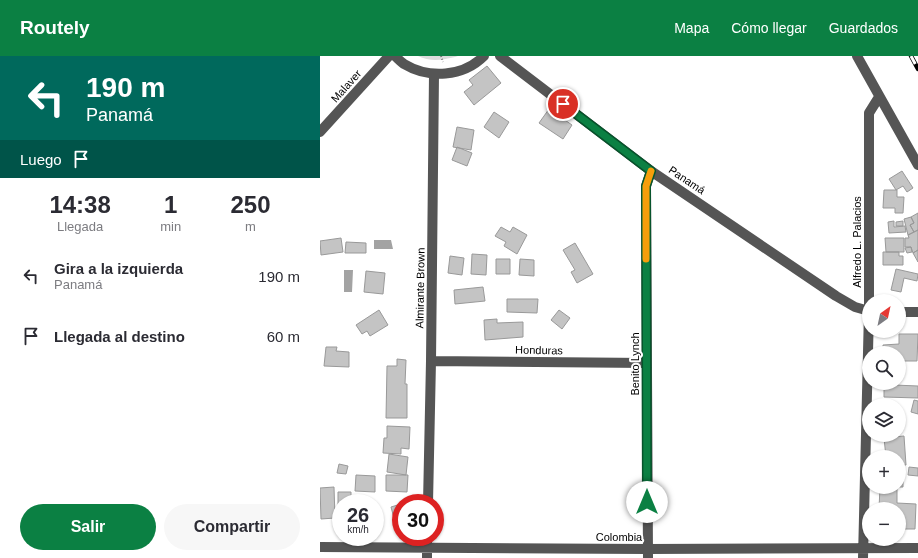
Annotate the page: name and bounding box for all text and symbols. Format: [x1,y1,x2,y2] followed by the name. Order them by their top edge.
[20,17,90,38] text: Routely
[674,20,709,36] text: Mapa
[731,20,807,36] text: Cómo llegar
[829,20,898,36] text: Guardados
[328,67,364,105] street label: Malaver
[20,72,72,124] icon: left
[86,72,165,103] text: 190 m
[546,87,580,121] pin
[552,93,574,115] icon: arrive
[86,105,153,125] text: Panamá
[70,148,92,170] icon: arrive
[20,151,62,168] text: Luego
[667,164,708,197] street label: Panamá
[49,191,111,218] text: 14:38
[164,191,177,218] text: 1
[231,191,271,218] text: 250
[851,196,863,288] street label: Alfredo L. Palacios
[57,219,103,234] text: Llegada
[160,219,181,234] text: min
[245,219,256,234] text: m
[413,248,427,328] street label: Almirante Brown
[54,260,183,277] text: Gira a la izquierda
[20,265,42,287] icon: left
[258,268,300,285] text: 190 m
[54,277,102,292] text: Panamá
[862,294,906,338] north arrow
[862,294,906,546] map controls
[20,325,42,347] icon: arrive
[54,328,185,345] text: Llegada al destino
[267,328,300,345] text: 60 m
[629,332,641,396] street label: Benito Lynch
[515,344,563,356] street label: Honduras
[862,346,906,390] button: search
[862,398,906,442] button: layers
[862,450,906,494] button: +
[626,481,668,523] position arrow
[392,494,444,546] speed limit sign: 30
[862,502,906,546] button: −
[20,504,156,550] button: Salir
[164,504,300,550] button: Compartir
[347,504,369,526] text: 26
[347,524,369,535] text: km/h
[596,531,643,543] street label: Colombia

